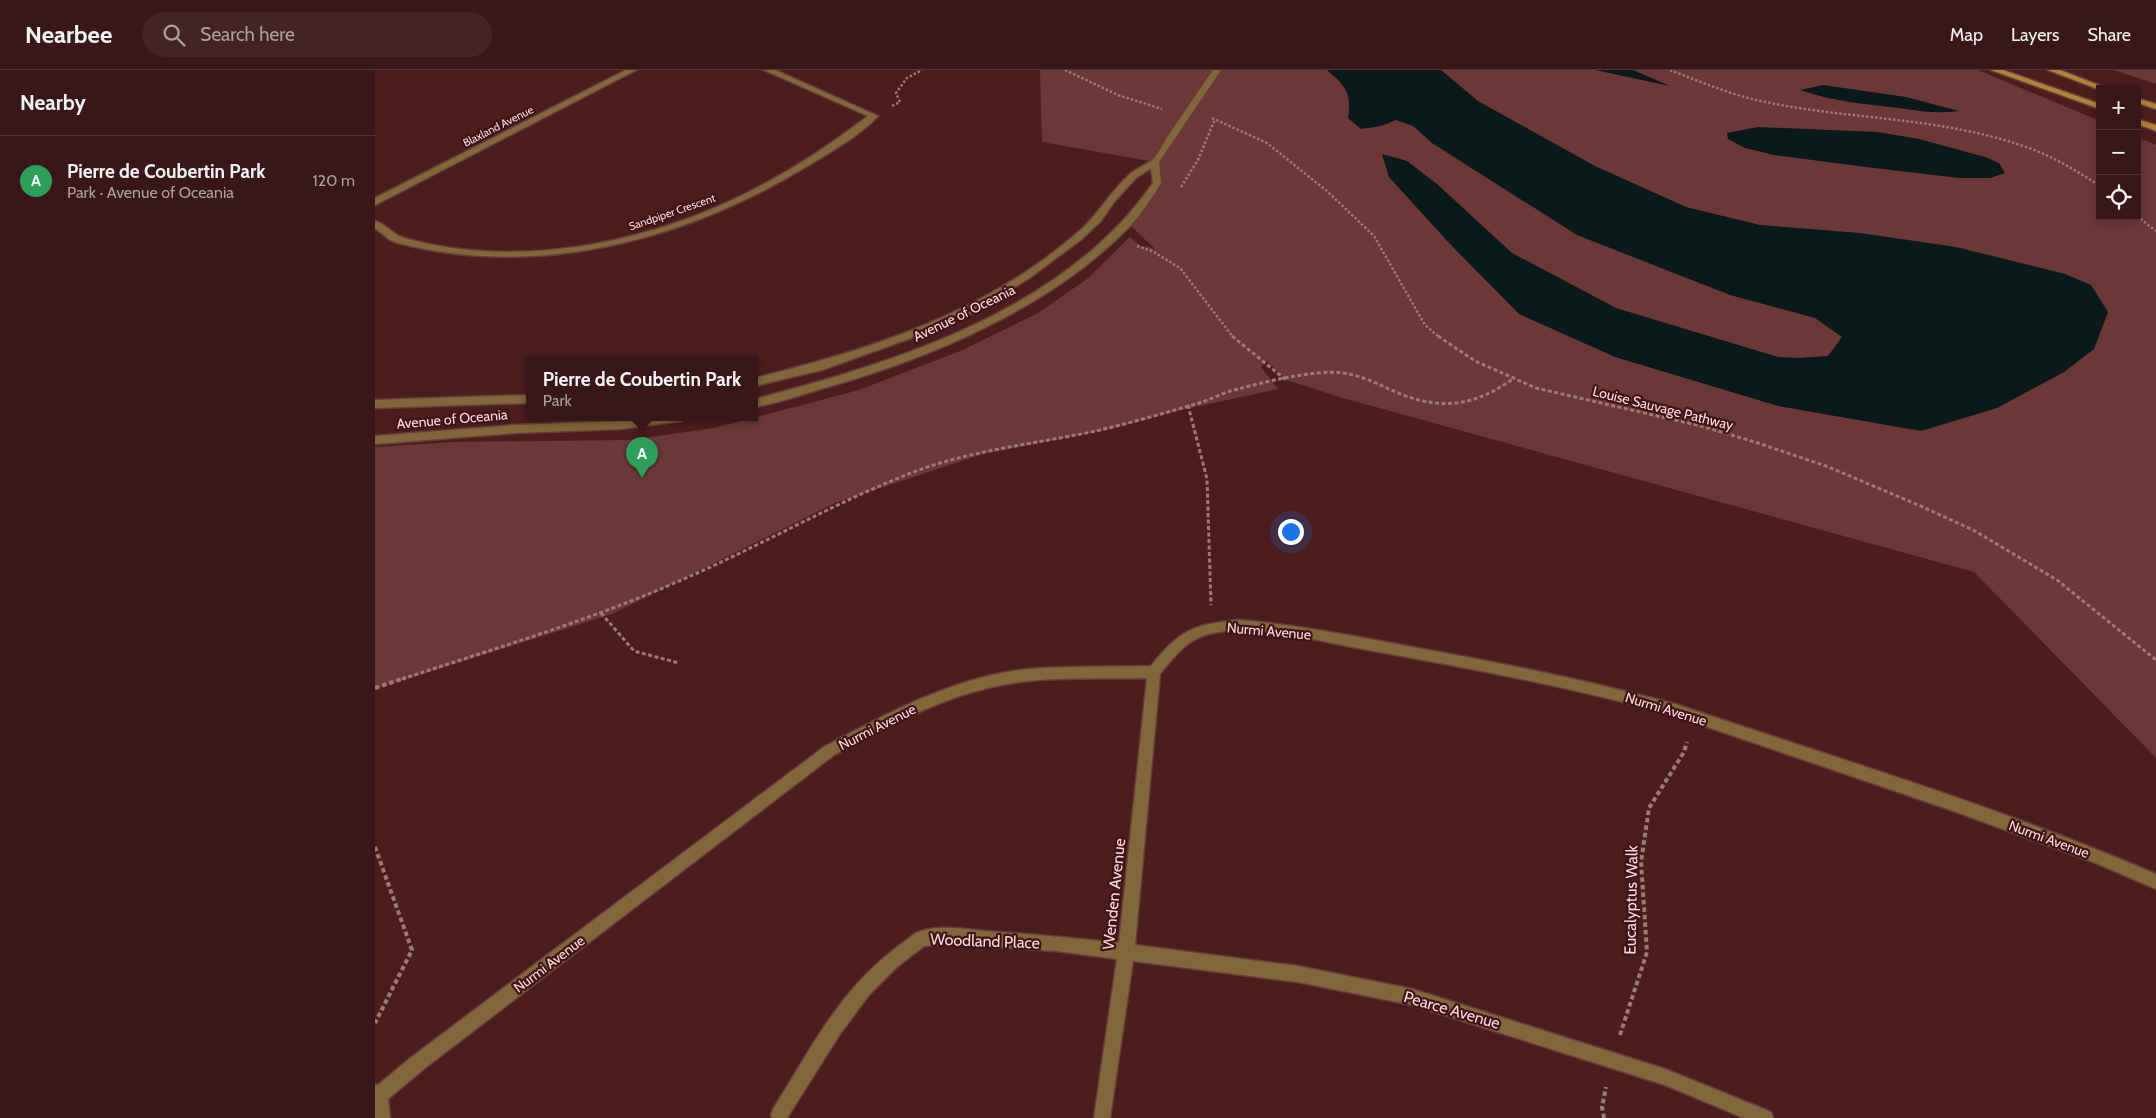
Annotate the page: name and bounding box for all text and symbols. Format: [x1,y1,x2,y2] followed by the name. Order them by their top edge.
[142,12,492,57] search box
[25,20,112,49] text: Nearbee
[160,21,188,49] icon: search
[200,23,295,46] text: Search here
[1950,24,1983,46] text: Map
[2011,24,2060,46] text: Layers
[2088,24,2131,46] text: Share
[2096,85,2141,220] map controls
[2096,85,2141,130] button: +
[20,90,86,115] text: Nearby
[460,102,536,150] street label: Blaxland Avenue
[2096,130,2141,175] button: −
[67,160,265,183] text: Pierre de Coubertin Park
[31,171,41,190] text: A
[313,171,355,190] text: 120 m
[2096,175,2141,220] button: locate
[67,183,234,202] text: Park · Avenue of Oceania
[627,191,717,233] street label: Sandpiper Crescent
[910,280,1018,345] street label: Avenue of Oceania
[526,356,758,421] popup
[543,368,741,391] text: Pierre de Coubertin Park
[1591,382,1735,434] street label: Louise Sauvage Pathway
[543,391,572,410] text: Park
[396,405,509,433] street label: Avenue of Oceania
[626,437,658,478] pin: A
[1278,519,1304,545] your location
[1226,618,1312,644] street label: Nurmi Avenue
[1623,688,1709,730] street label: Nurmi Avenue
[835,700,919,754] street label: Nurmi Avenue
[2006,816,2092,862] street label: Nurmi Avenue
[1099,837,1129,951] street label: Wenden Avenue
[1621,844,1641,955] street label: Eucalyptus Walk
[930,930,1040,952] street label: Woodland Place
[510,931,588,997] street label: Nurmi Avenue
[1402,987,1502,1033] street label: Pearce Avenue

